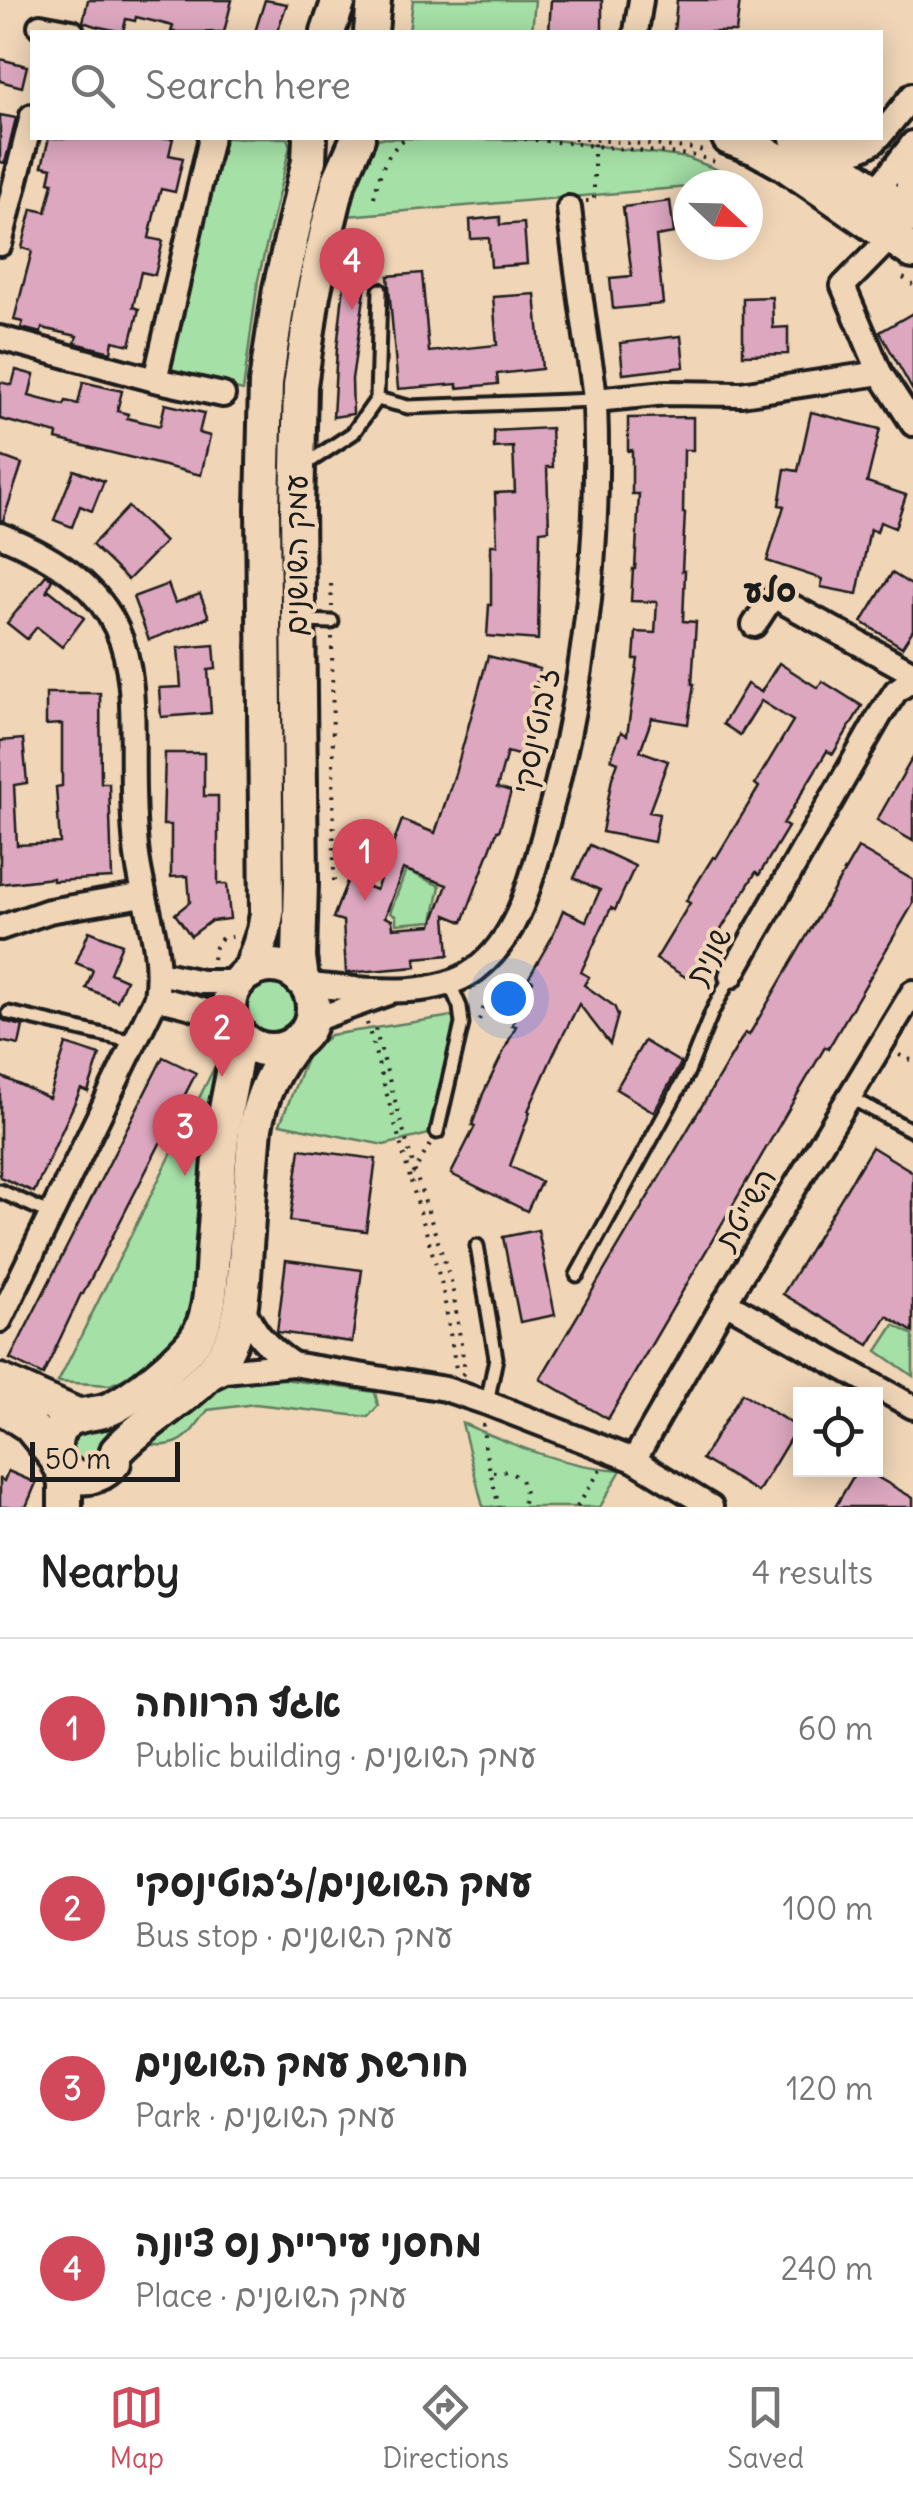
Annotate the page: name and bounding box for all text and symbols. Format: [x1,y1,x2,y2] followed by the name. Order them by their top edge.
[30,30,883,140] search box
[65,58,120,113] icon: search
[145,62,351,109] text: Search here
[673,170,763,260] north arrow
[320,228,384,310] pin: 4
[277,474,315,636] street label: עמק השושנים
[744,570,796,611] district label: סלע
[503,664,567,797] street label: ז'בוטינסקי
[332,818,398,901] pin: 1
[677,920,739,991] street label: שונית
[483,973,534,1024] your location
[190,994,254,1077] pin: 2
[152,1094,218,1176] pin: 3
[705,1161,784,1258] street label: השייטת
[793,1387,883,1477] map controls
[793,1387,883,1477] button: locate
[30,1437,180,1482] scale bar
[45,1441,111,1477] text: 50 m
[40,1546,179,1598] text: Nearby
[752,1552,873,1593] text: 4 results
[135,1679,341,1726] text: אגף הרווחה
[66,1708,79,1749] text: 1
[798,1708,873,1749] text: 60 m
[135,1735,537,1776] text: Public building · עמק השושנים
[135,1859,533,1906] text: עמק השושנים/ז׳בוטינסקי
[64,1888,81,1929] text: 2
[783,1888,873,1929] text: 100 m
[135,1915,454,1956] text: Bus stop · עמק השושנים
[135,2039,469,2086] text: חורשת עמק השושנים
[63,2068,82,2109] text: 3
[786,2068,873,2109] text: 120 m
[135,2095,396,2136] text: Park · עמק השושנים
[135,2219,482,2266] text: מחסני עיריית נס ציונה
[63,2248,82,2289] text: 4
[781,2248,873,2289] text: 240 m
[135,2275,408,2316] text: Place · עמק השושנים
[109,2380,164,2476] tab: Map
[382,2380,509,2476] tab: Directions
[727,2380,804,2476] tab: Saved

